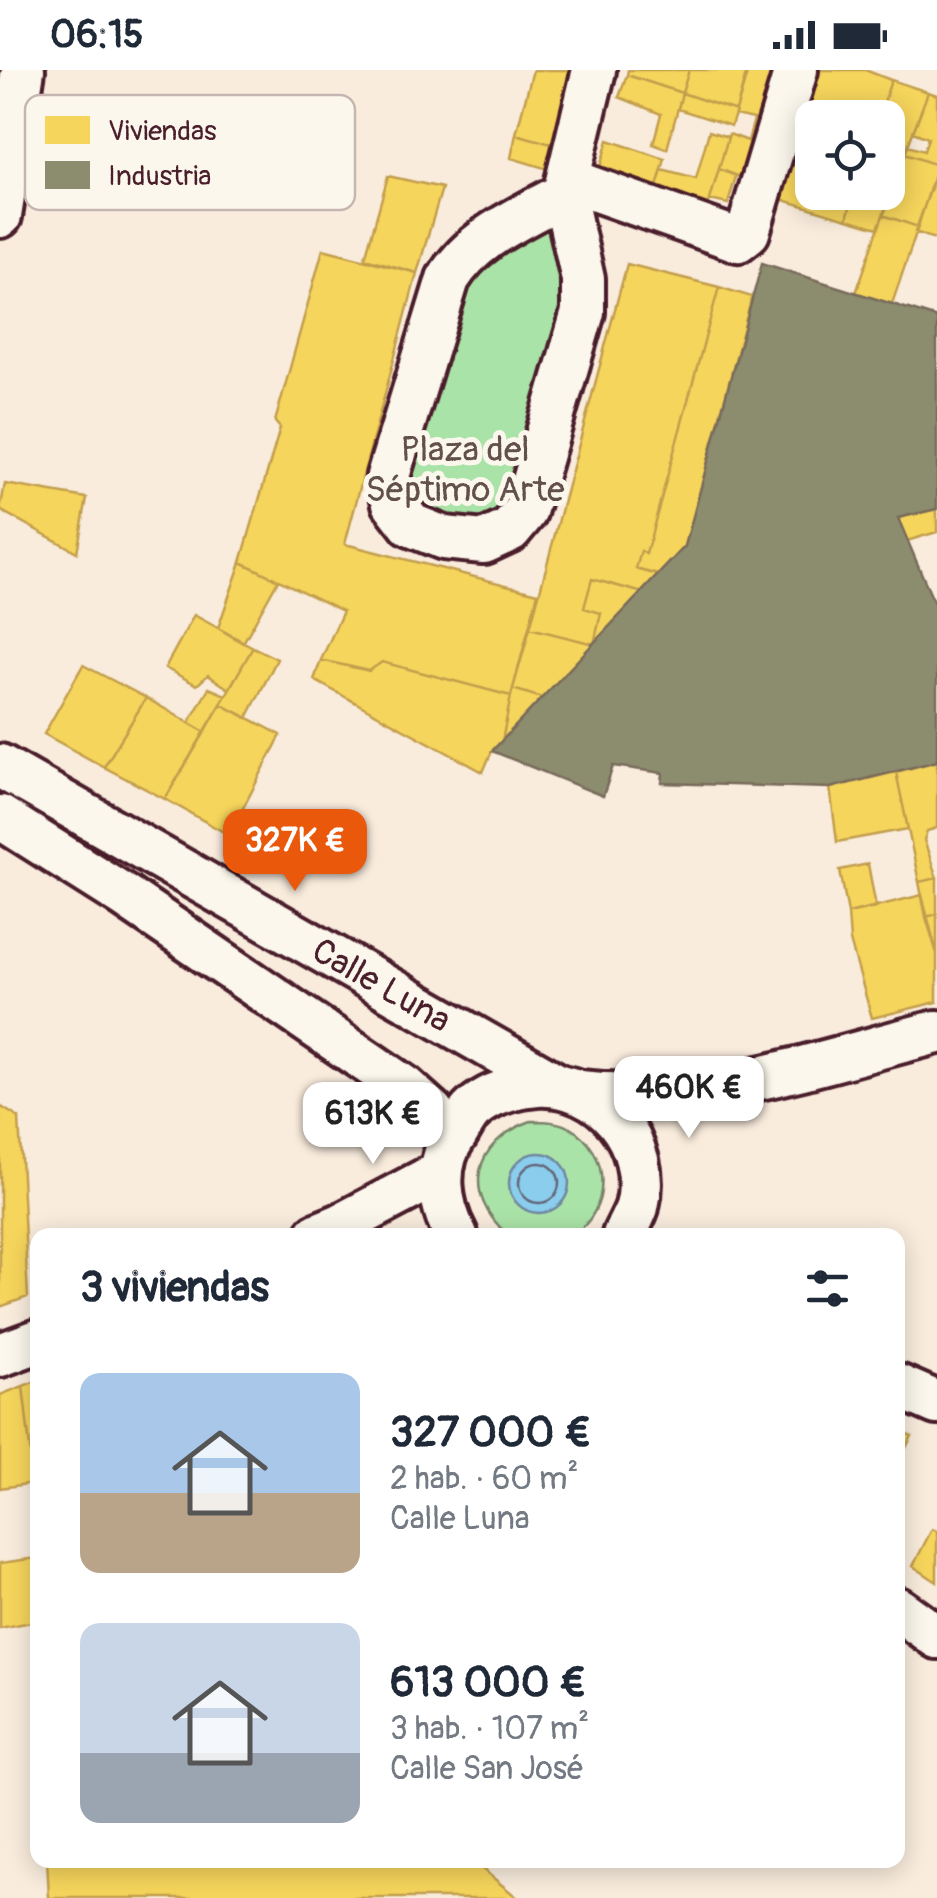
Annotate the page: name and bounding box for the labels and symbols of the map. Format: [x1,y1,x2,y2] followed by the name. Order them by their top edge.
[25,95,355,210] legend
[108,114,217,149] text: Viviendas
[108,159,211,194] text: Industria
[365,428,565,512] park label: Plaza del Séptimo Arte
[214,809,376,894] pin: 327K €
[304,929,459,1043] street label: Calle Luna
[608,1056,770,1141] pin: 460K €
[292,1082,454,1167] pin: 613K €

